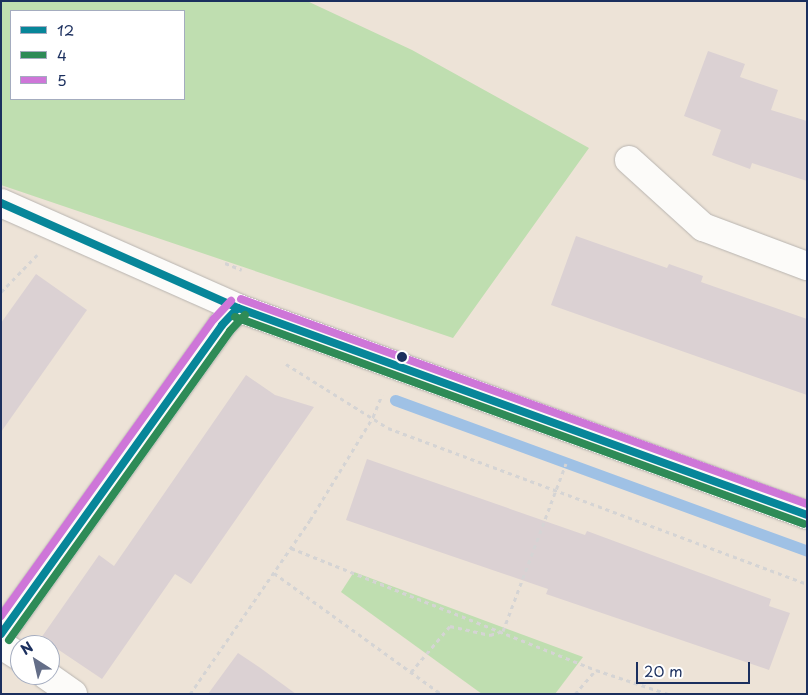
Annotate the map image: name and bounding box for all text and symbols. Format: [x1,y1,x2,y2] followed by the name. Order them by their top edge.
[10,10,185,100] legend
[57,18,74,41] text: 12
[57,43,67,66] text: 4
[57,68,67,91] text: 5
[397,352,407,362] unlabelled marker
[10,635,60,685] north arrow
[16,636,37,660] text: N
[638,652,752,684] scale bar
[644,659,683,682] text: 20 m

